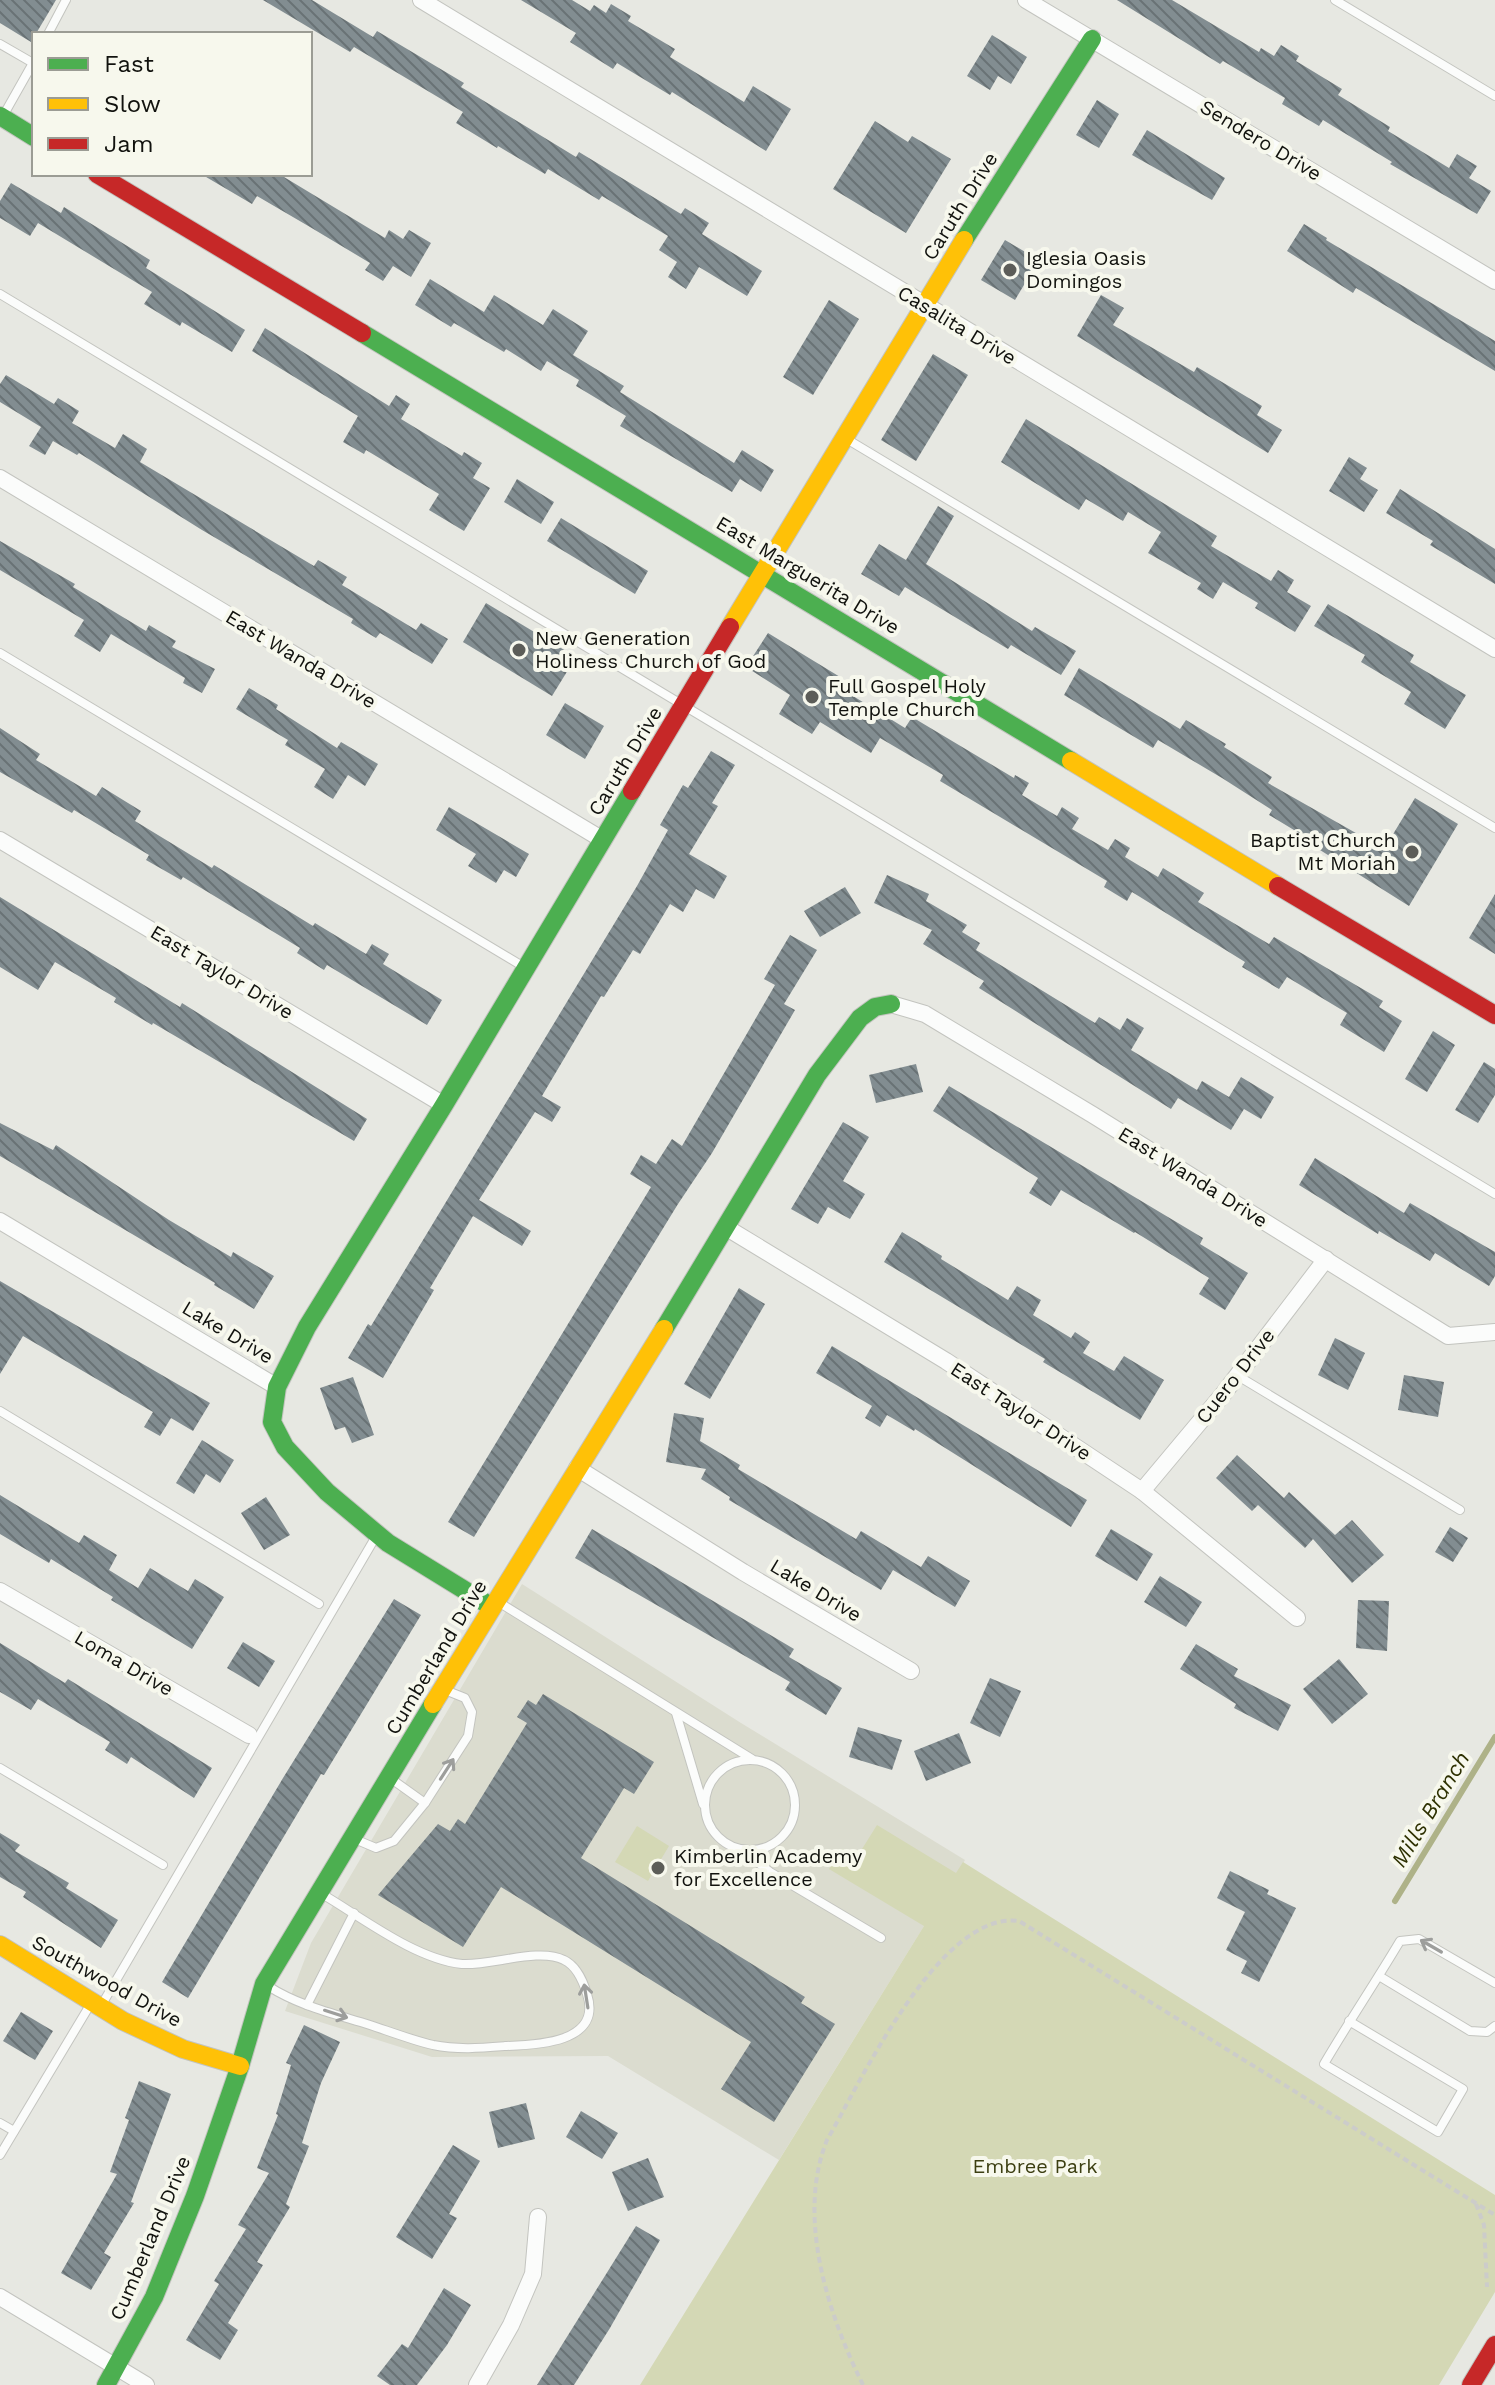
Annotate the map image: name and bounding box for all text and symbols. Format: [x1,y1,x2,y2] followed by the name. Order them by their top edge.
[32,32,312,176] legend
[104,50,154,78] text: Fast
[104,90,161,118] text: Slow
[1196,94,1326,186] street label: Sendero Drive
[104,130,154,158] text: Jam
[917,148,1003,264] street label: Caruth Drive
[1026,246,1146,293] place label: Iglesia Oasis Domingos
[1001,261,1019,279] marker: Iglesia Oasis Domingos
[893,280,1021,370] street label: Casalita Drive
[712,511,904,639] street label: East Marguerita Drive
[221,605,381,713] street label: East Wanda Drive
[535,626,766,673] place label: New Generation Holiness Church of God
[510,641,528,659] marker: New Generation Holiness Church of God
[828,674,987,721] place label: Full Gospel Holy Temple Church
[803,688,821,706] marker: Full Gospel Holy Temple Church
[583,702,667,820] street label: Caruth Drive
[1250,828,1396,875] place label: Baptist Church Mt Moriah
[1403,843,1421,861] marker: Baptist Church Mt Moriah
[146,920,298,1024] street label: East Taylor Drive
[1114,1121,1272,1233] street label: East Wanda Drive
[178,1295,278,1369] street label: Lake Drive
[1190,1324,1280,1428] street label: Cuero Drive
[946,1357,1096,1465] street label: East Taylor Drive
[766,1553,866,1627] street label: Lake Drive
[380,1575,492,1739] street label: Cumberland Drive
[70,1625,178,1701] street label: Loma Drive
[1386,1747,1475,1871] water label: Mills Branch
[438,1759,455,1781] one-way arrow
[674,1844,863,1891] place label: Kimberlin Academy for Excellence
[649,1859,667,1877] marker: Kimberlin Academy for Excellence
[28,1930,186,2032] street label: Southwood Drive
[1420,1938,1443,1954] one-way arrow
[578,1984,593,2010] one-way arrow
[323,2008,348,2023] one-way arrow
[105,2152,195,2324] street label: Cumberland Drive
[972,2154,1098,2178] park label: Embree Park

